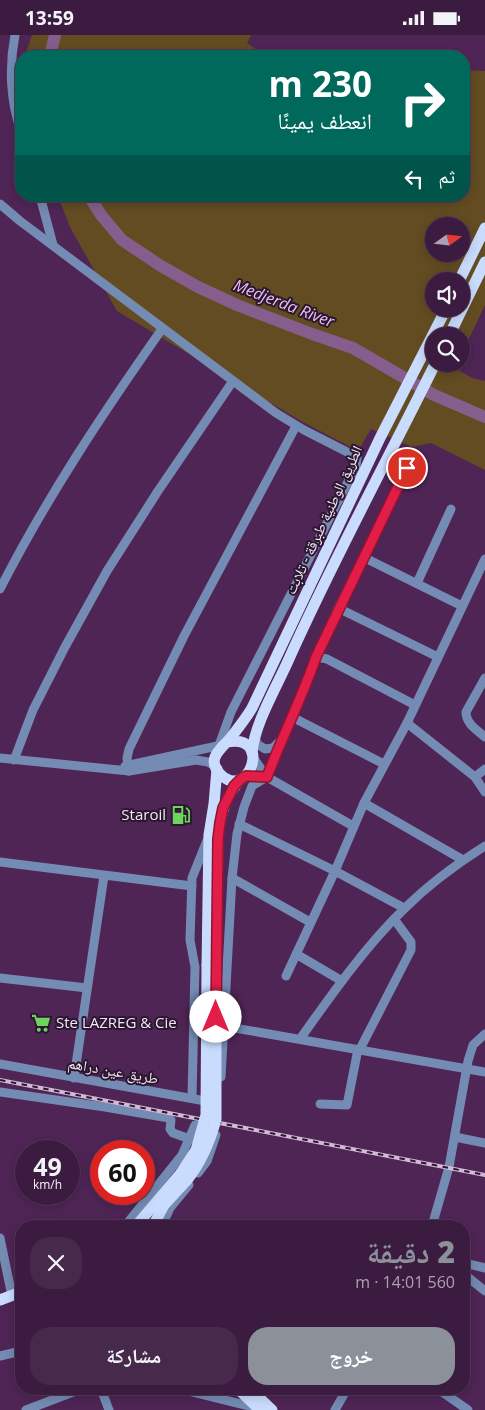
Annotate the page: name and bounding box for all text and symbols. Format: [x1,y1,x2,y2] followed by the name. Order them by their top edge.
[25,5,74,31] text: 13:59
[268,60,372,107] text: 230 m
[390,70,455,135] icon: right
[278,105,372,135] text: انعطف يمينًا
[438,163,455,189] text: ثم
[400,165,428,193] icon: left
[425,217,470,263] north arrow
[425,217,470,372] map controls
[425,272,470,317] button: sound
[230,274,338,333] water label: Medjerda River
[425,327,470,372] button: search
[280,442,367,598] street label: الطريق الوطنية طبرقة - تلابت
[386,447,428,489] pin
[393,454,421,482] icon: arrive
[121,804,166,824] place label: Staroil
[170,804,192,826] fuel station icon: Staroil
[189,990,241,1042] position arrow
[30,1012,52,1034] supermarket icon: Ste LAZREG & Cie
[56,1012,177,1032] place label: Ste LAZREG & Cie
[66,1052,160,1089] street label: طريق عين دراهم
[90,1140,155,1205] speed limit sign: 60
[33,1149,62,1183] text: 49
[33,1176,62,1193] text: km/h
[367,1231,455,1272] text: 2 دقيقة
[30,1237,82,1289] button: close
[355,1271,455,1293] text: 560 m · 14:01
[30,1327,238,1385] button: مشاركة
[248,1327,455,1385] button: خروج

